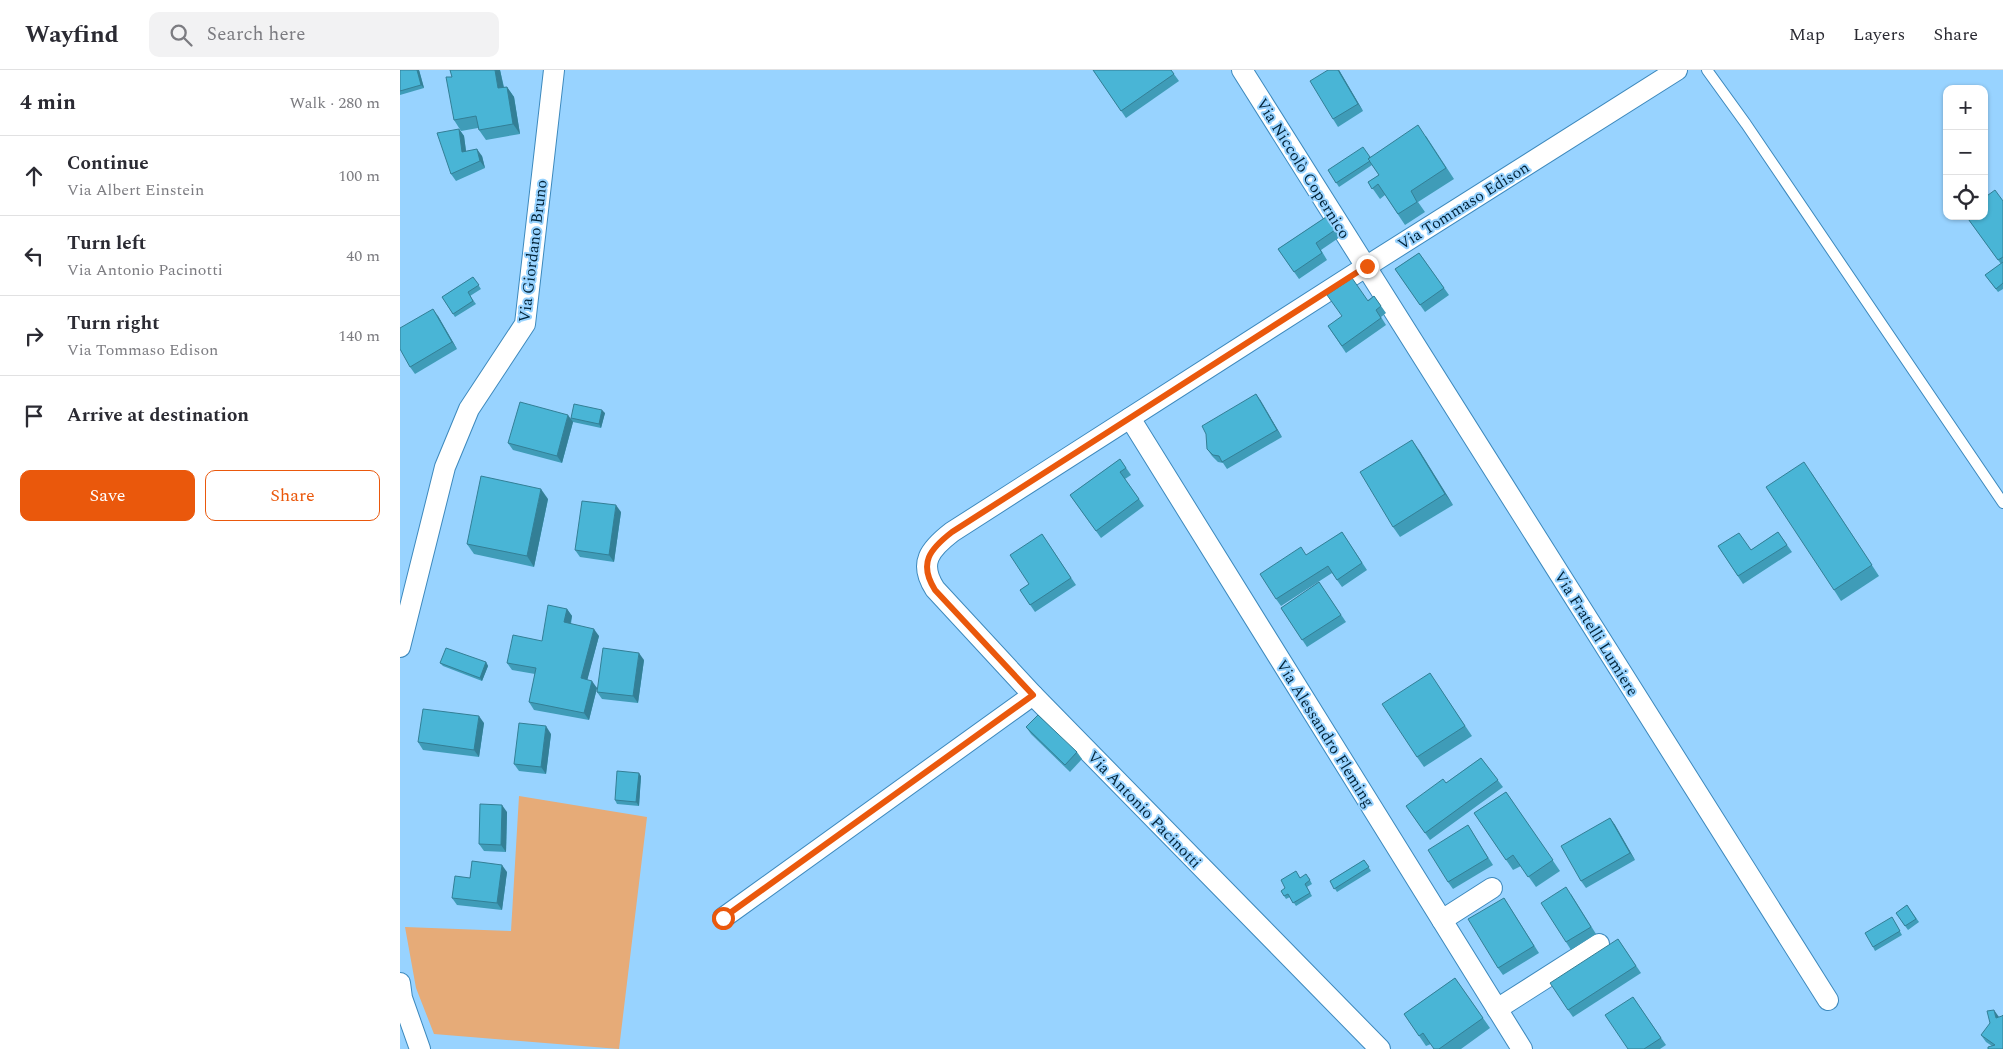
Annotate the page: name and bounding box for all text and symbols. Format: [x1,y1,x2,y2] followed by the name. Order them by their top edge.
[149,12,499,57] search box
[25,17,119,53] text: Wayfind
[207,20,305,49] text: Search here
[167,21,195,49] icon: search
[1789,21,1825,48] text: Map
[1853,21,1905,48] text: Layers
[1933,21,1978,48] text: Share
[1943,85,1988,220] map controls
[1943,85,1988,130] button: +
[20,87,76,119] text: 4 min
[289,91,380,115] text: Walk · 280 m
[1250,94,1356,244] street label: Via Niccolò Copernico
[1943,130,1988,175] button: −
[67,149,149,178] text: Continue
[1393,156,1534,256] street label: Via Tommaso Edison
[20,162,48,190] icon: ahead
[338,164,380,188] text: 100 m
[1943,175,1988,220] button: locate
[67,178,204,202] text: Via Albert Einstein
[512,178,554,324] street label: Via Giordano Bruno
[67,229,146,258] text: Turn left
[20,242,48,270] icon: left
[346,244,380,268] text: 40 m
[1356,255,1379,278] route end
[67,258,223,282] text: Via Antonio Pacinotti
[67,309,160,338] text: Turn right
[20,322,48,350] icon: right
[338,324,380,348] text: 140 m
[67,338,218,362] text: Via Tommaso Edison
[67,401,249,430] text: Arrive at destination
[20,402,48,430] icon: arrive
[20,470,195,521] button: Save
[205,470,380,521] button: Share
[1548,566,1644,701] street label: Via Fratelli Lumiere
[1270,655,1380,812] street label: Via Alessandro Fleming
[1082,745,1207,874] street label: Via Antonio Pacinotti
[712,907,735,930] route start

